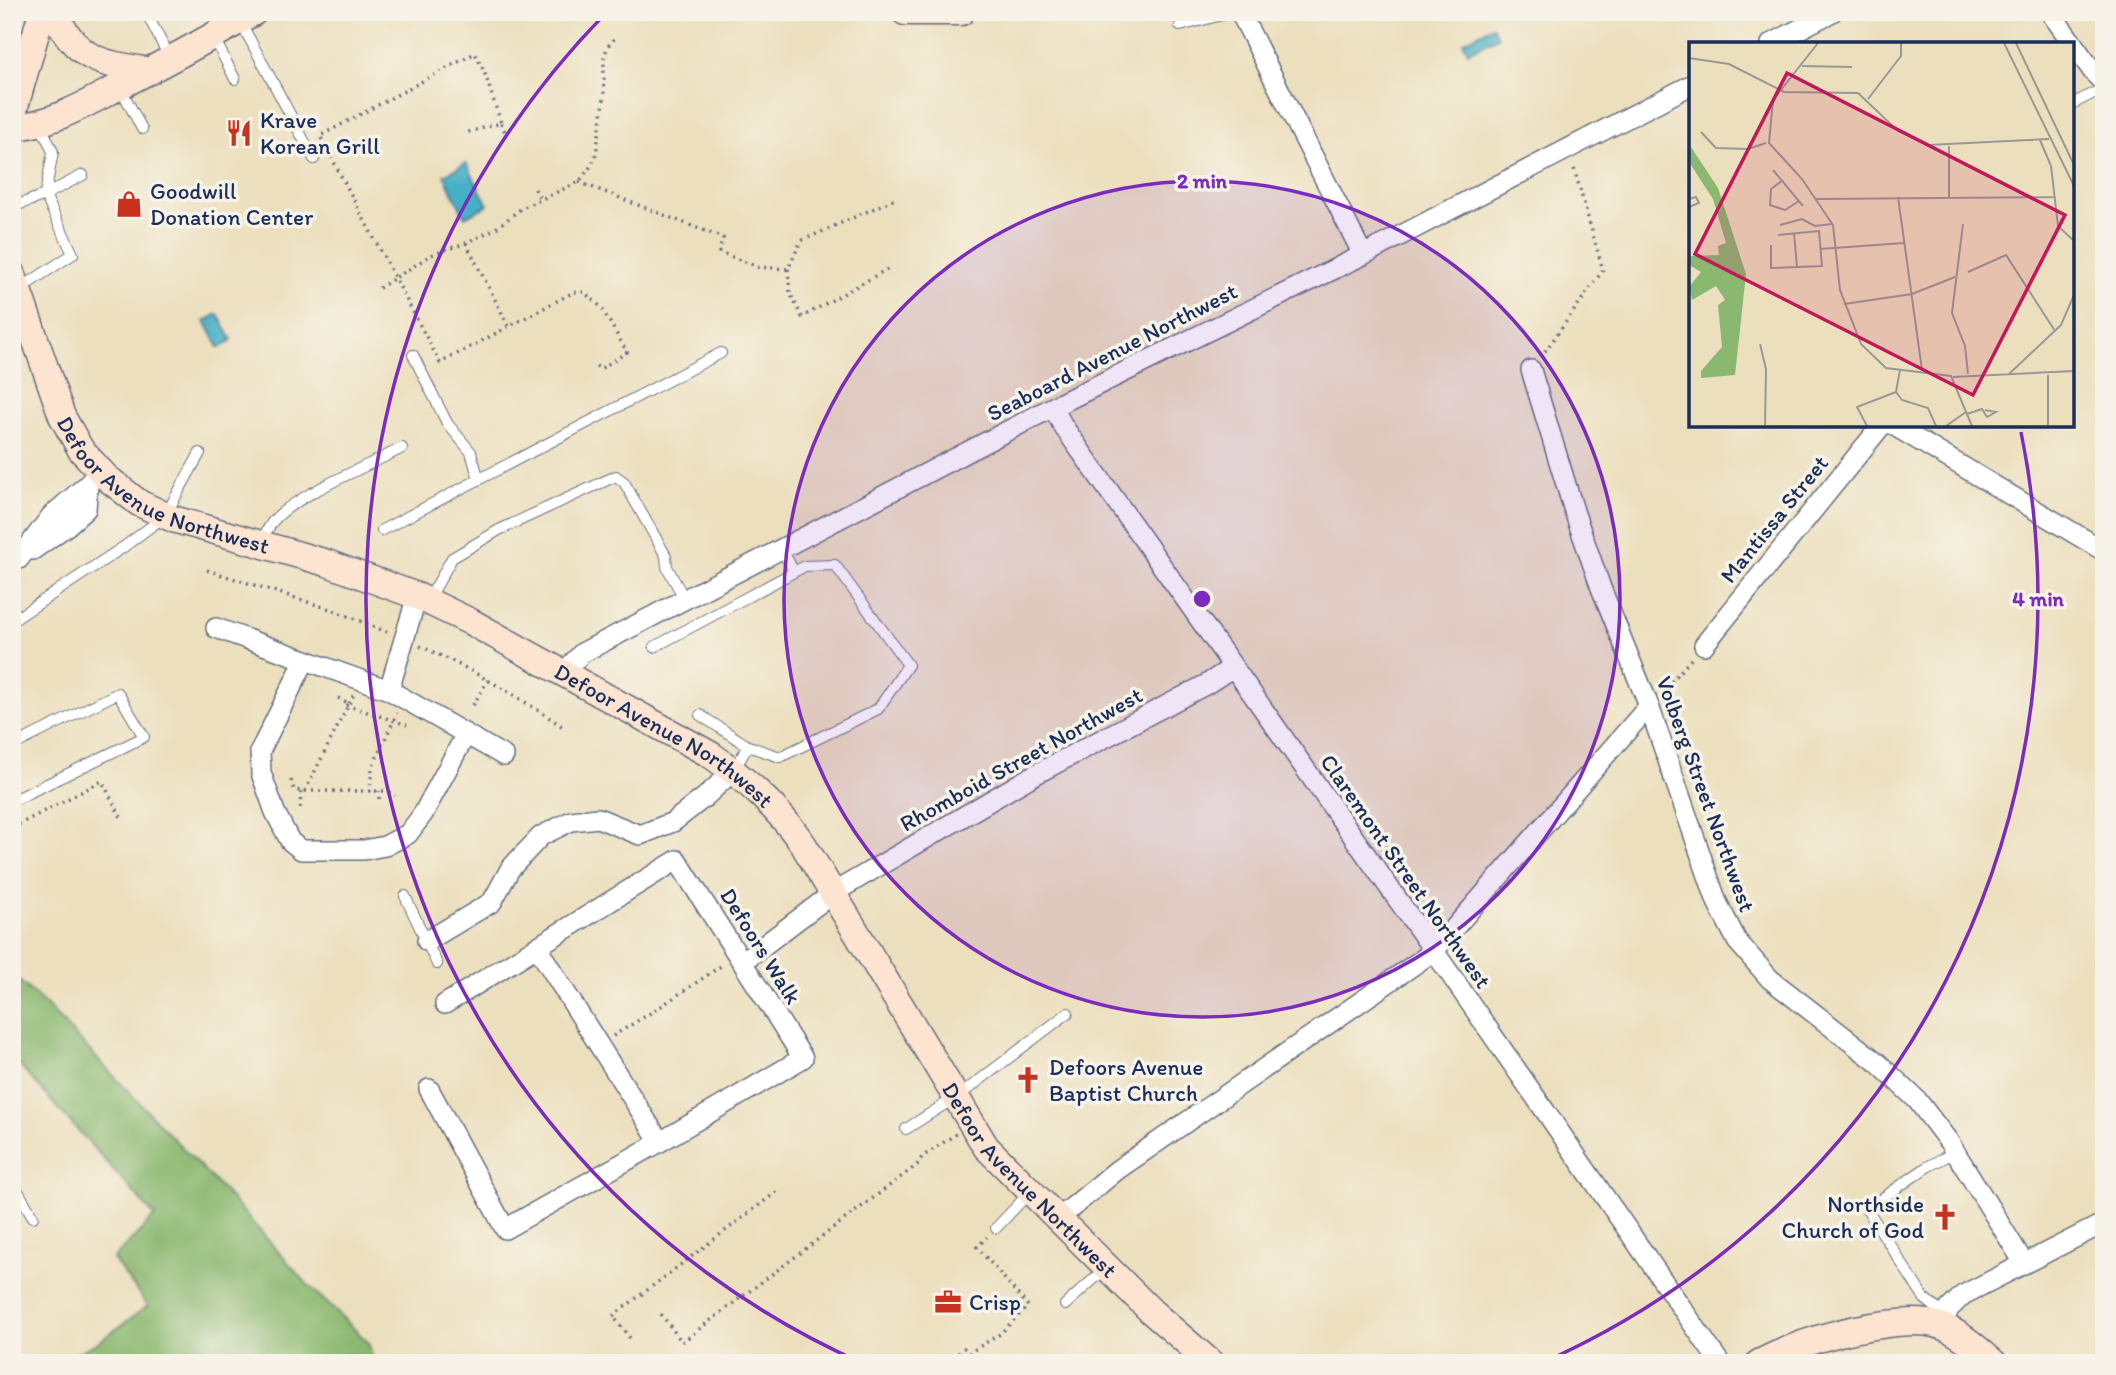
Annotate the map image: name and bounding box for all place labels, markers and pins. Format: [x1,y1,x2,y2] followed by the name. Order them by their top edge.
[260,106,380,160] place label: Krave Korean Grill
[224,118,254,148] restaurant icon: Krave Korean Grill
[150,177,313,231] place label: Goodwill Donation Center
[114,189,144,219] shop icon: Goodwill Donation Center
[1190,587,1214,611] centre of rings
[1049,1053,1203,1107] place label: Defoors Avenue Baptist Church
[1013,1065,1043,1095] church icon: Defoors Avenue Baptist Church
[1782,1190,1924,1244] place label: Northside Church of God
[1930,1202,1960,1232] church icon: Northside Church of God
[933,1287,963,1317] office icon: Crisp
[969,1288,1021,1316] place label: Crisp

